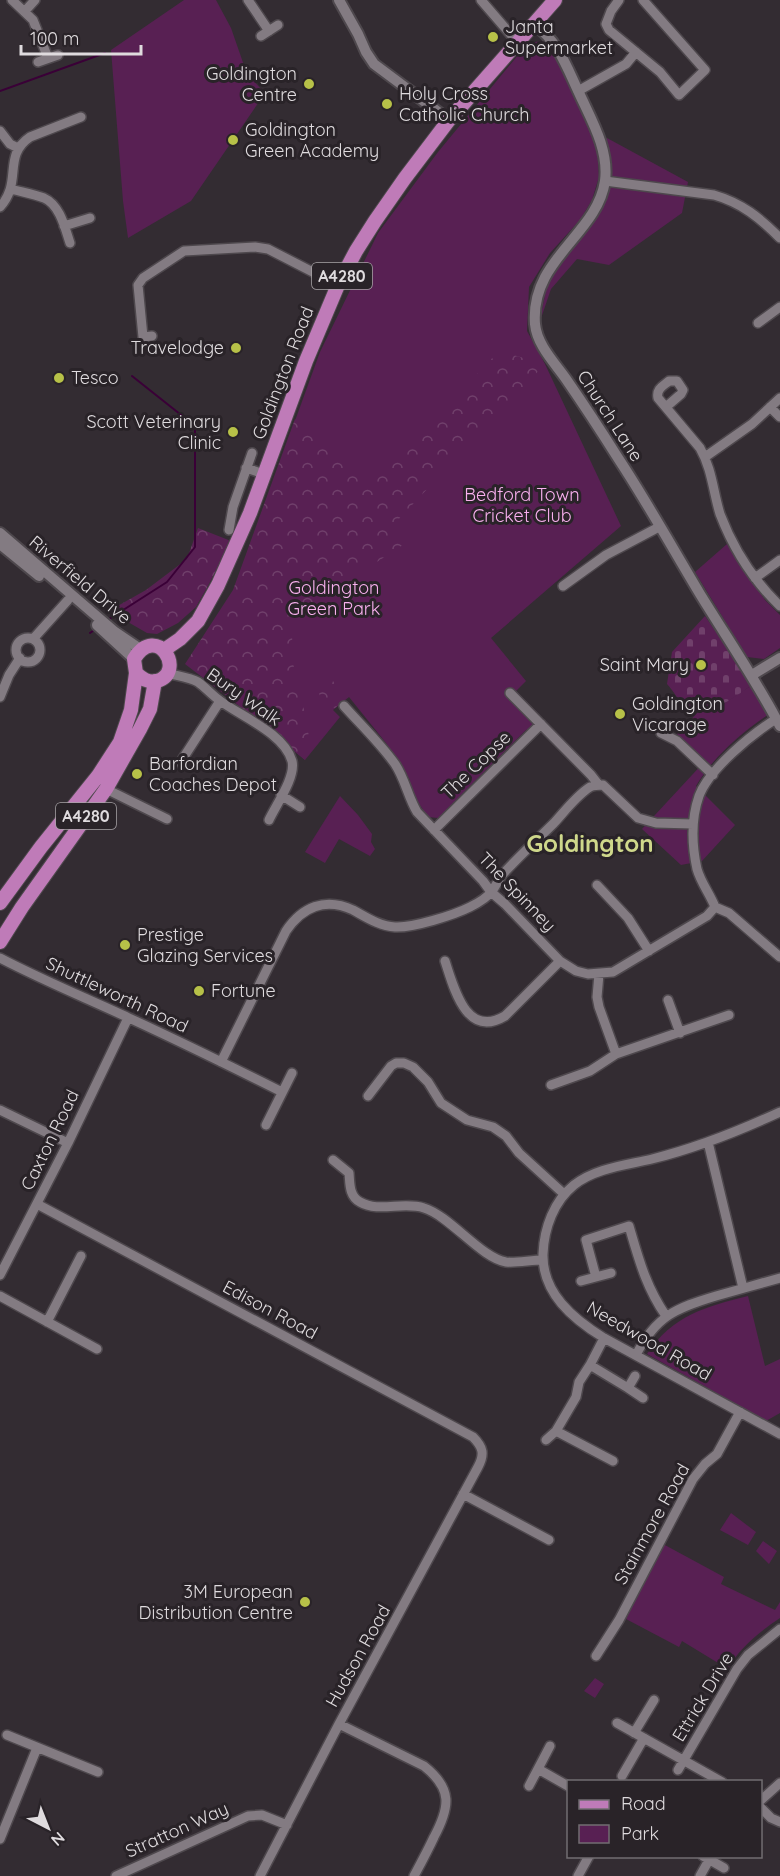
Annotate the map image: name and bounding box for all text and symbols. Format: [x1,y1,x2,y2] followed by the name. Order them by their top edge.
[505,15,613,59] place label: Janta Supermarket
[21,18,141,56] scale bar
[30,27,79,50] text: 100 m
[486,30,500,44] marker: Janta Supermarket
[206,62,297,106] place label: Goldington Centre
[302,77,316,91] marker: Goldington Centre
[399,82,529,126] place label: Holy Cross Catholic Church
[380,97,394,111] marker: Holy Cross Catholic Church
[245,118,379,162] place label: Goldington Green Academy
[226,133,240,147] marker: Goldington Green Academy
[312,263,372,289] road number: A4280
[247,303,318,443] street label: Goldington Road
[130,336,224,359] place label: Travelodge
[229,341,243,355] marker: Travelodge
[71,366,119,389] place label: Tesco
[572,366,648,466] street label: Church Lane
[52,371,66,385] marker: Tesco
[86,410,221,454] place label: Scott Veterinary Clinic
[226,425,240,439] marker: Scott Veterinary Clinic
[464,483,580,527] park label: Bedford Town Cricket Club
[25,530,136,629] street label: Riverfield Drive
[288,576,380,620] park label: Goldington Green Park
[600,653,689,676] place label: Saint Mary
[694,658,708,672] marker: Saint Mary
[202,663,286,731] street label: Bury Walk
[632,692,723,736] place label: Goldington Vicarage
[613,707,627,721] marker: Goldington Vicarage
[436,726,515,804] street label: The Copse
[149,752,277,796] place label: Barfordian Coaches Depot
[130,767,144,781] marker: Barfordian Coaches Depot
[56,803,116,829] road number: A4280
[526,828,654,858] district label: Goldington
[474,847,561,936] street label: The Spinney
[137,923,273,967] place label: Prestige Glazing Services
[118,938,132,952] marker: Prestige Glazing Services
[42,952,192,1038] street label: Shuttleworth Road
[211,979,276,1002] place label: Fortune
[192,984,206,998] marker: Fortune
[15,1086,84,1194] street label: Caxton Road
[219,1275,322,1344] street label: Edison Road
[583,1296,716,1386] street label: Needwood Road
[609,1459,694,1588] street label: Stainmore Road
[138,1580,293,1624] place label: 3M European Distribution Centre
[298,1595,312,1609] marker: 3M European Distribution Centre
[320,1601,395,1711] street label: Hudson Road
[667,1648,738,1746] street label: Ettrick Drive
[567,1780,762,1858] legend
[621,1792,666,1815] text: Road
[122,1797,232,1863] street label: Stratton Way
[18,1798,78,1858] north arrow
[621,1822,659,1845] text: Park
[47,1828,69,1851] text: N

